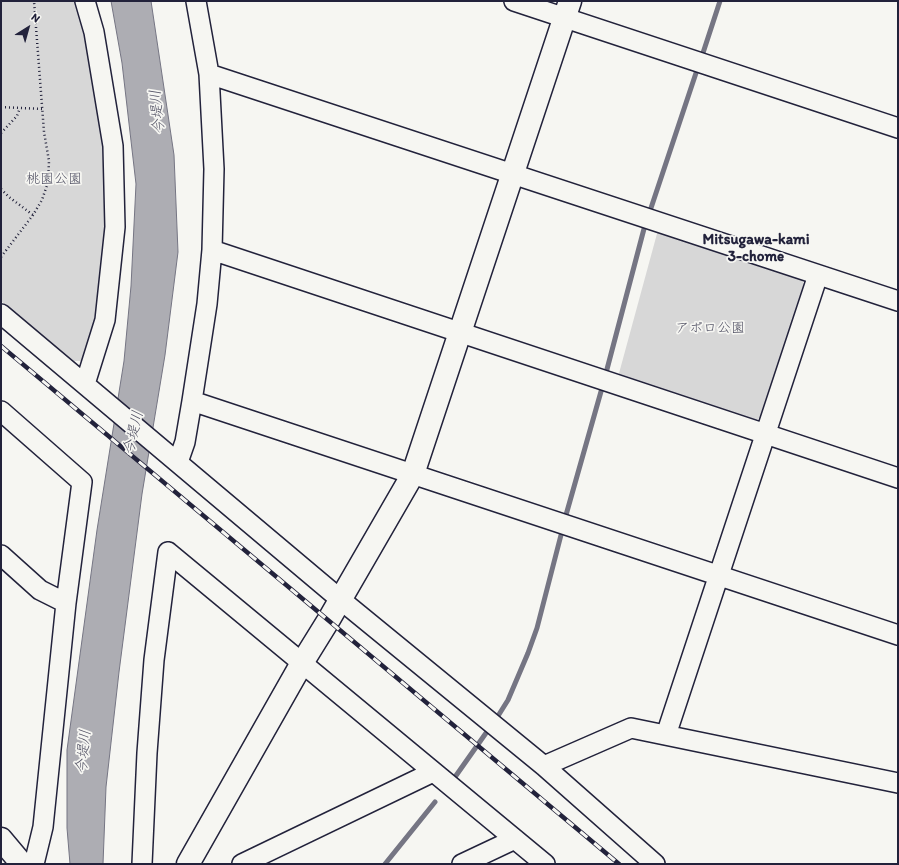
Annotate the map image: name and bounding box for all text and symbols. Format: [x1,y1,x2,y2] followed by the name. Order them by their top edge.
[8,8,48,48] north arrow
[29,11,42,25] text: N
[147,89,169,135] water label: 今堤川
[26,171,82,187] park label: 桃園公園
[702,231,810,266] district label: Mitsugawa-kami 3-chome
[675,320,745,336] park label: アポロ公園
[120,409,148,457] water label: 今堤川
[73,729,95,775] water label: 今堤川

